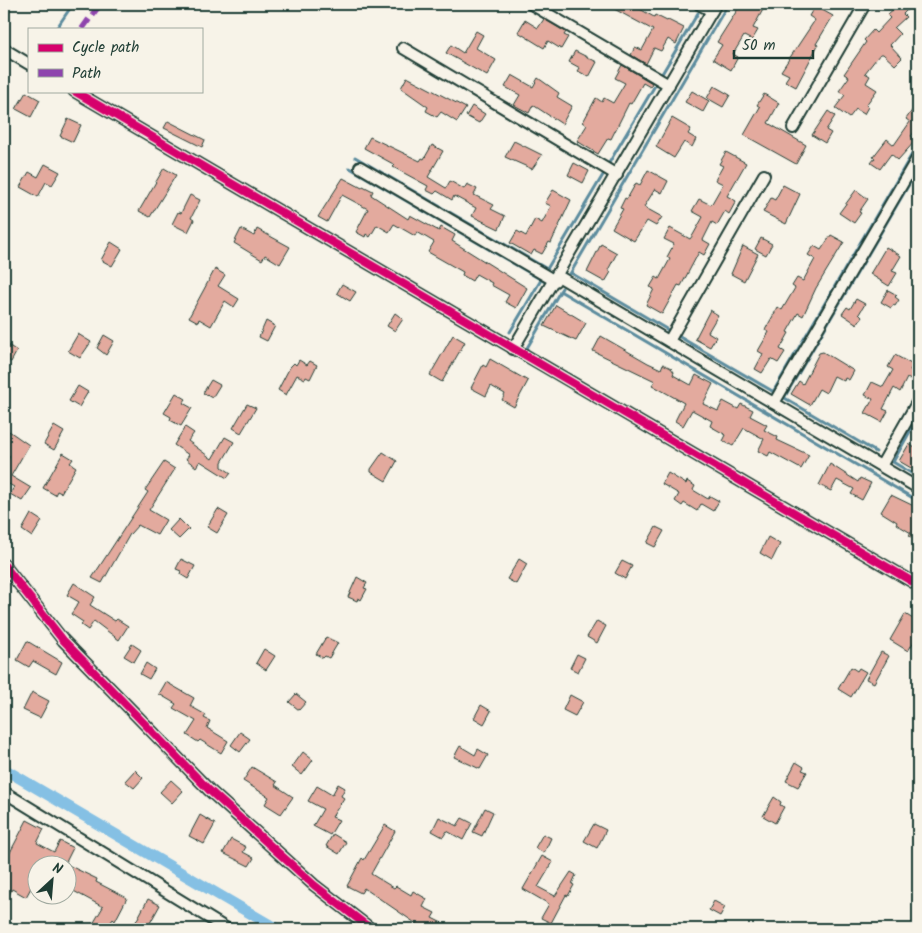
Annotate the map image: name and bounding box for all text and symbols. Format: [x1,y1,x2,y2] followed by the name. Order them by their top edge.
[28,28,202,92] legend
[734,28,813,60] scale bar
[742,34,776,58] text: 50 m
[72,36,139,60] text: Cycle path
[72,62,101,86] text: Path
[28,856,78,906] north arrow
[48,857,66,881] text: N

